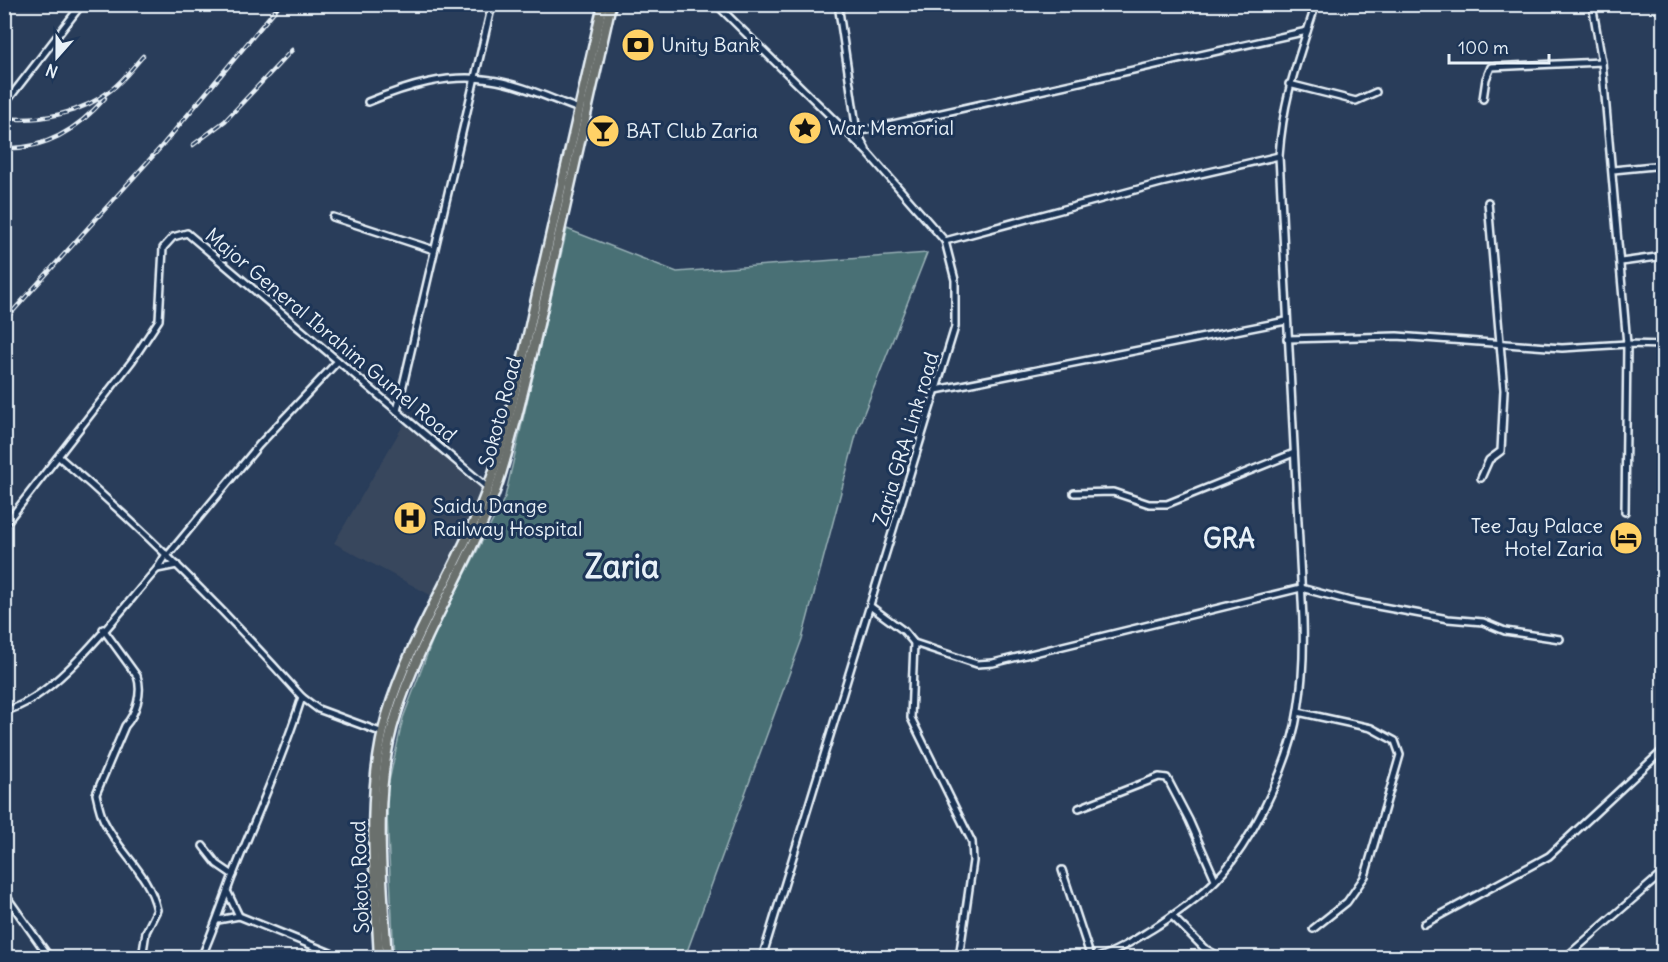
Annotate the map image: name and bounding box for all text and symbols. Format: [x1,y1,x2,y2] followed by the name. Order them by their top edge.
[27,27,87,87] north arrow
[620,27,656,63] bank icon: Unity Bank
[1449,27,1550,65] scale bar
[661,32,760,57] place label: Unity Bank
[1458,36,1509,59] text: 100 m
[43,60,60,82] text: N
[787,110,823,146] place icon: War Memorial
[585,113,621,149] bar icon: BAT Club Zaria
[828,115,954,140] place label: War Memorial
[626,118,758,143] place label: BAT Club Zaria
[201,222,462,447] street label: Major General Ibrahim Gumel Road
[867,349,944,529] street label: Zaria GRA Link road
[473,354,526,470] street label: Sokoto Road
[433,493,582,541] place label: Saidu Dange Railway Hospital
[392,500,428,536] hospital icon: Saidu Dange Railway Hospital
[1471,513,1603,561] place label: Tee Jay Palace Hotel Zaria
[1608,520,1644,556] hotel icon: Tee Jay Palace Hotel Zaria
[1203,522,1255,555] district label: GRA
[585,546,659,587] district label: Zaria
[345,820,374,934] street label: Sokoto Road

